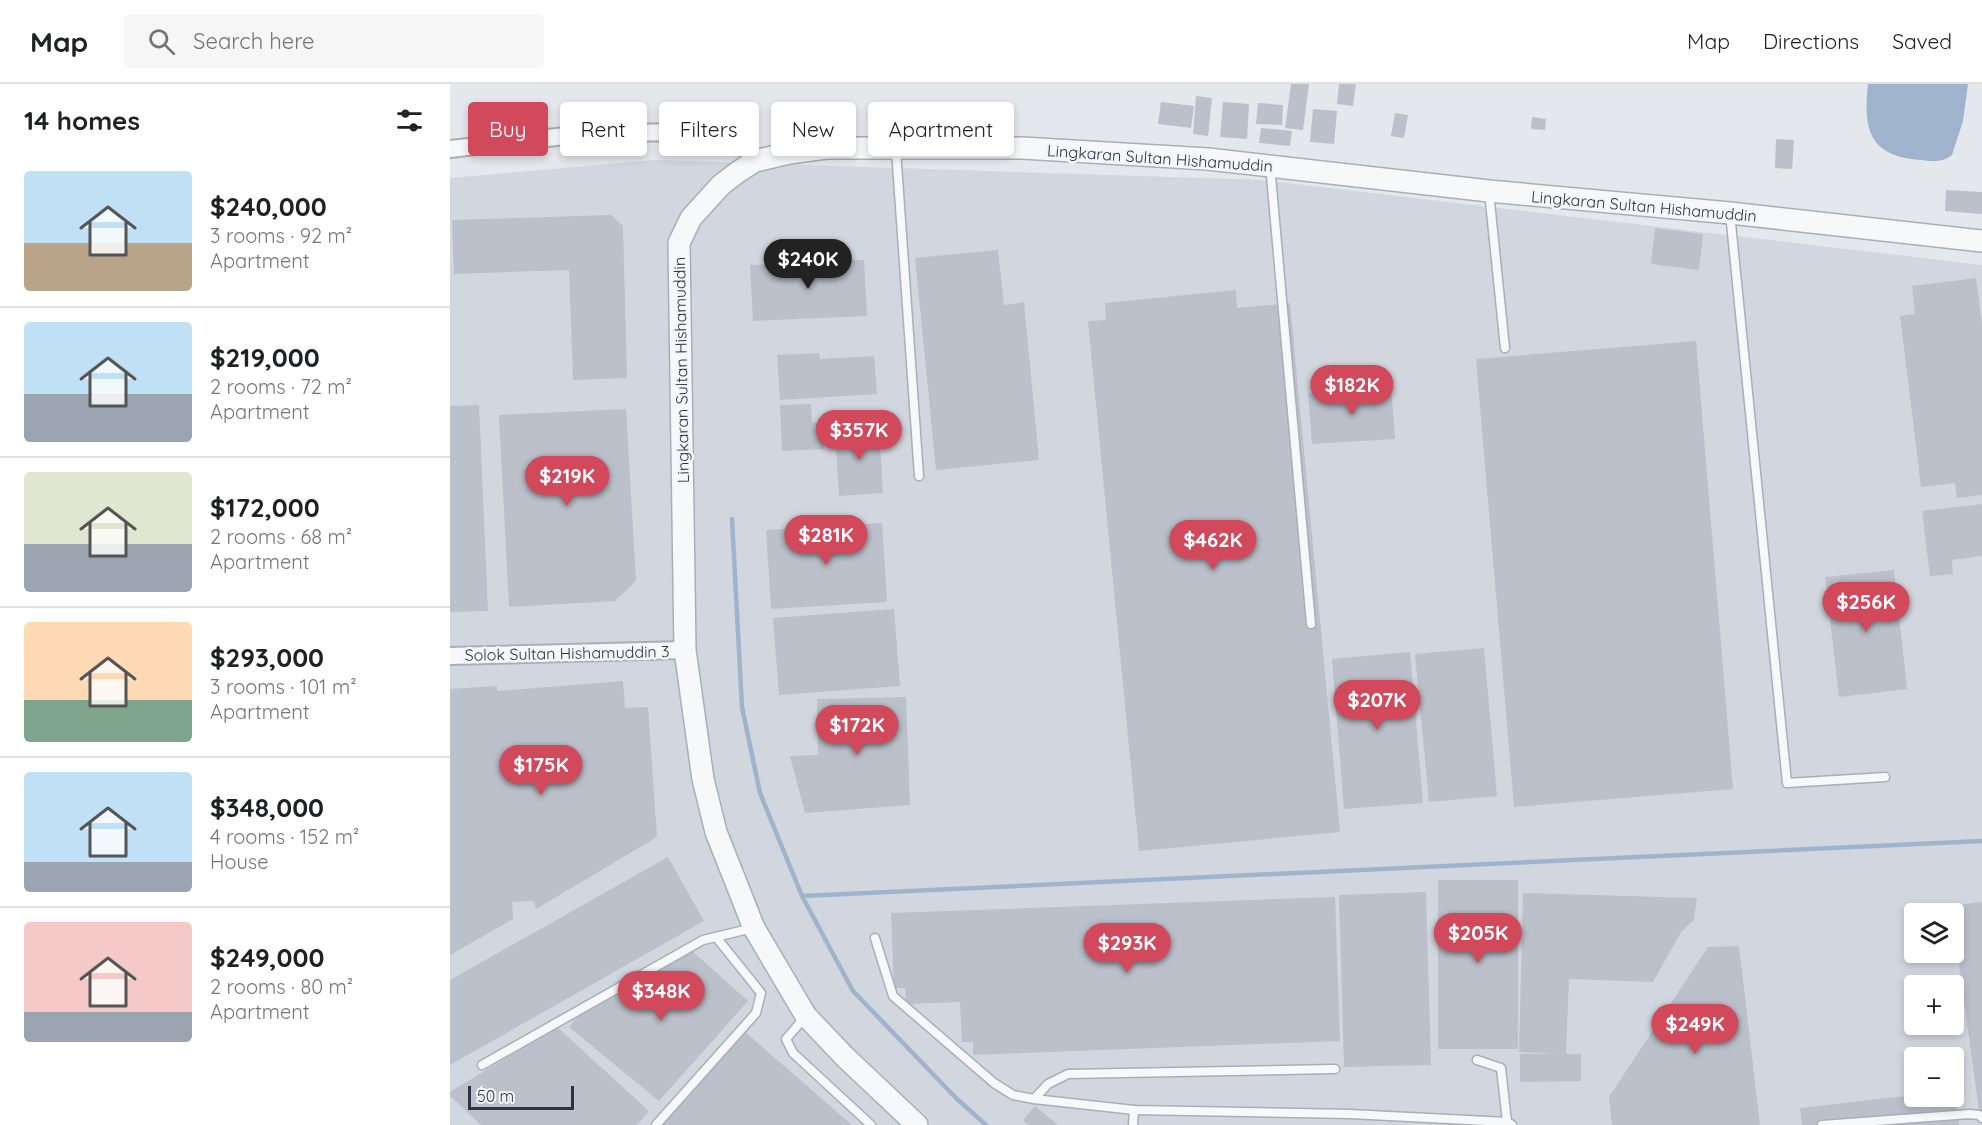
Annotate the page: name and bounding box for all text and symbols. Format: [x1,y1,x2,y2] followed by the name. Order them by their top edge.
[124,14,544,68] search box
[30,24,88,59] text: Map
[145,25,178,58] icon: search
[193,27,315,55] text: Search here
[1687,28,1730,54] text: Map
[1763,28,1859,54] text: Directions
[1892,28,1952,54] text: Saved
[468,102,548,156] chip: Buy
[560,102,647,156] chip: Rent
[659,102,759,156] chip: Filters
[771,102,856,156] chip: New
[868,102,1014,156] chip: Apartment
[24,104,140,137] text: 14 homes
[393,104,426,137] icon: filters
[1047,140,1273,176] street label: Lingkaran Sultan Hishamuddin
[1531,186,1757,226] street label: Lingkaran Sultan Hishamuddin
[210,190,327,223] text: $240,000
[72,195,144,267] icon: home
[210,223,352,248] text: 3 rooms · 92 m²
[766,239,850,290] pin: $240K
[778,246,838,271] text: $240K
[210,248,310,273] text: Apartment
[669,257,693,483] street label: Lingkaran Sultan Hishamuddin
[210,341,320,374] text: $219,000
[72,346,144,418] icon: home
[1310,365,1394,416] pin: $182K
[1324,372,1380,397] text: $182K
[210,374,352,399] text: 2 rooms · 72 m²
[210,399,310,424] text: Apartment
[817,410,901,461] pin: $357K
[830,417,888,442] text: $357K
[525,456,609,507] pin: $219K
[539,463,595,488] text: $219K
[210,491,320,524] text: $172,000
[72,496,144,568] icon: home
[784,515,868,566] pin: $281K
[1171,520,1255,571] pin: $462K
[798,522,854,547] text: $281K
[210,524,352,549] text: 2 rooms · 68 m²
[1183,527,1243,552] text: $462K
[210,549,310,574] text: Apartment
[1824,582,1908,633] pin: $256K
[1837,589,1896,614] text: $256K
[210,641,324,674] text: $293,000
[464,641,670,665] street label: Solok Sultan Hishamuddin 3
[72,646,144,718] icon: home
[210,674,357,699] text: 3 rooms · 101 m²
[1335,680,1419,731] pin: $207K
[1348,687,1406,712] text: $207K
[210,699,310,724] text: Apartment
[815,705,899,756] pin: $172K
[829,712,885,737] text: $172K
[499,745,583,796] pin: $175K
[513,752,569,777] text: $175K
[210,791,324,824] text: $348,000
[72,796,144,868] icon: home
[210,824,359,849] text: 4 rooms · 152 m²
[210,849,269,874] text: House
[1904,903,1964,1107] map controls
[1904,903,1964,963] button: layers
[1436,913,1520,964] pin: $205K
[1448,920,1508,945] text: $205K
[1085,923,1169,974] pin: $293K
[1098,930,1156,955] text: $293K
[210,941,324,974] text: $249,000
[72,946,144,1018] icon: home
[619,971,703,1022] pin: $348K
[210,974,353,999] text: 2 rooms · 80 m²
[1904,975,1964,1035] button: +
[632,978,690,1003] text: $348K
[210,999,310,1024] text: Apartment
[1653,1004,1737,1055] pin: $249K
[1665,1011,1725,1036] text: $249K
[1904,1047,1964,1107] button: −
[468,1083,574,1110] scale bar
[477,1086,514,1106] text: 50 m

